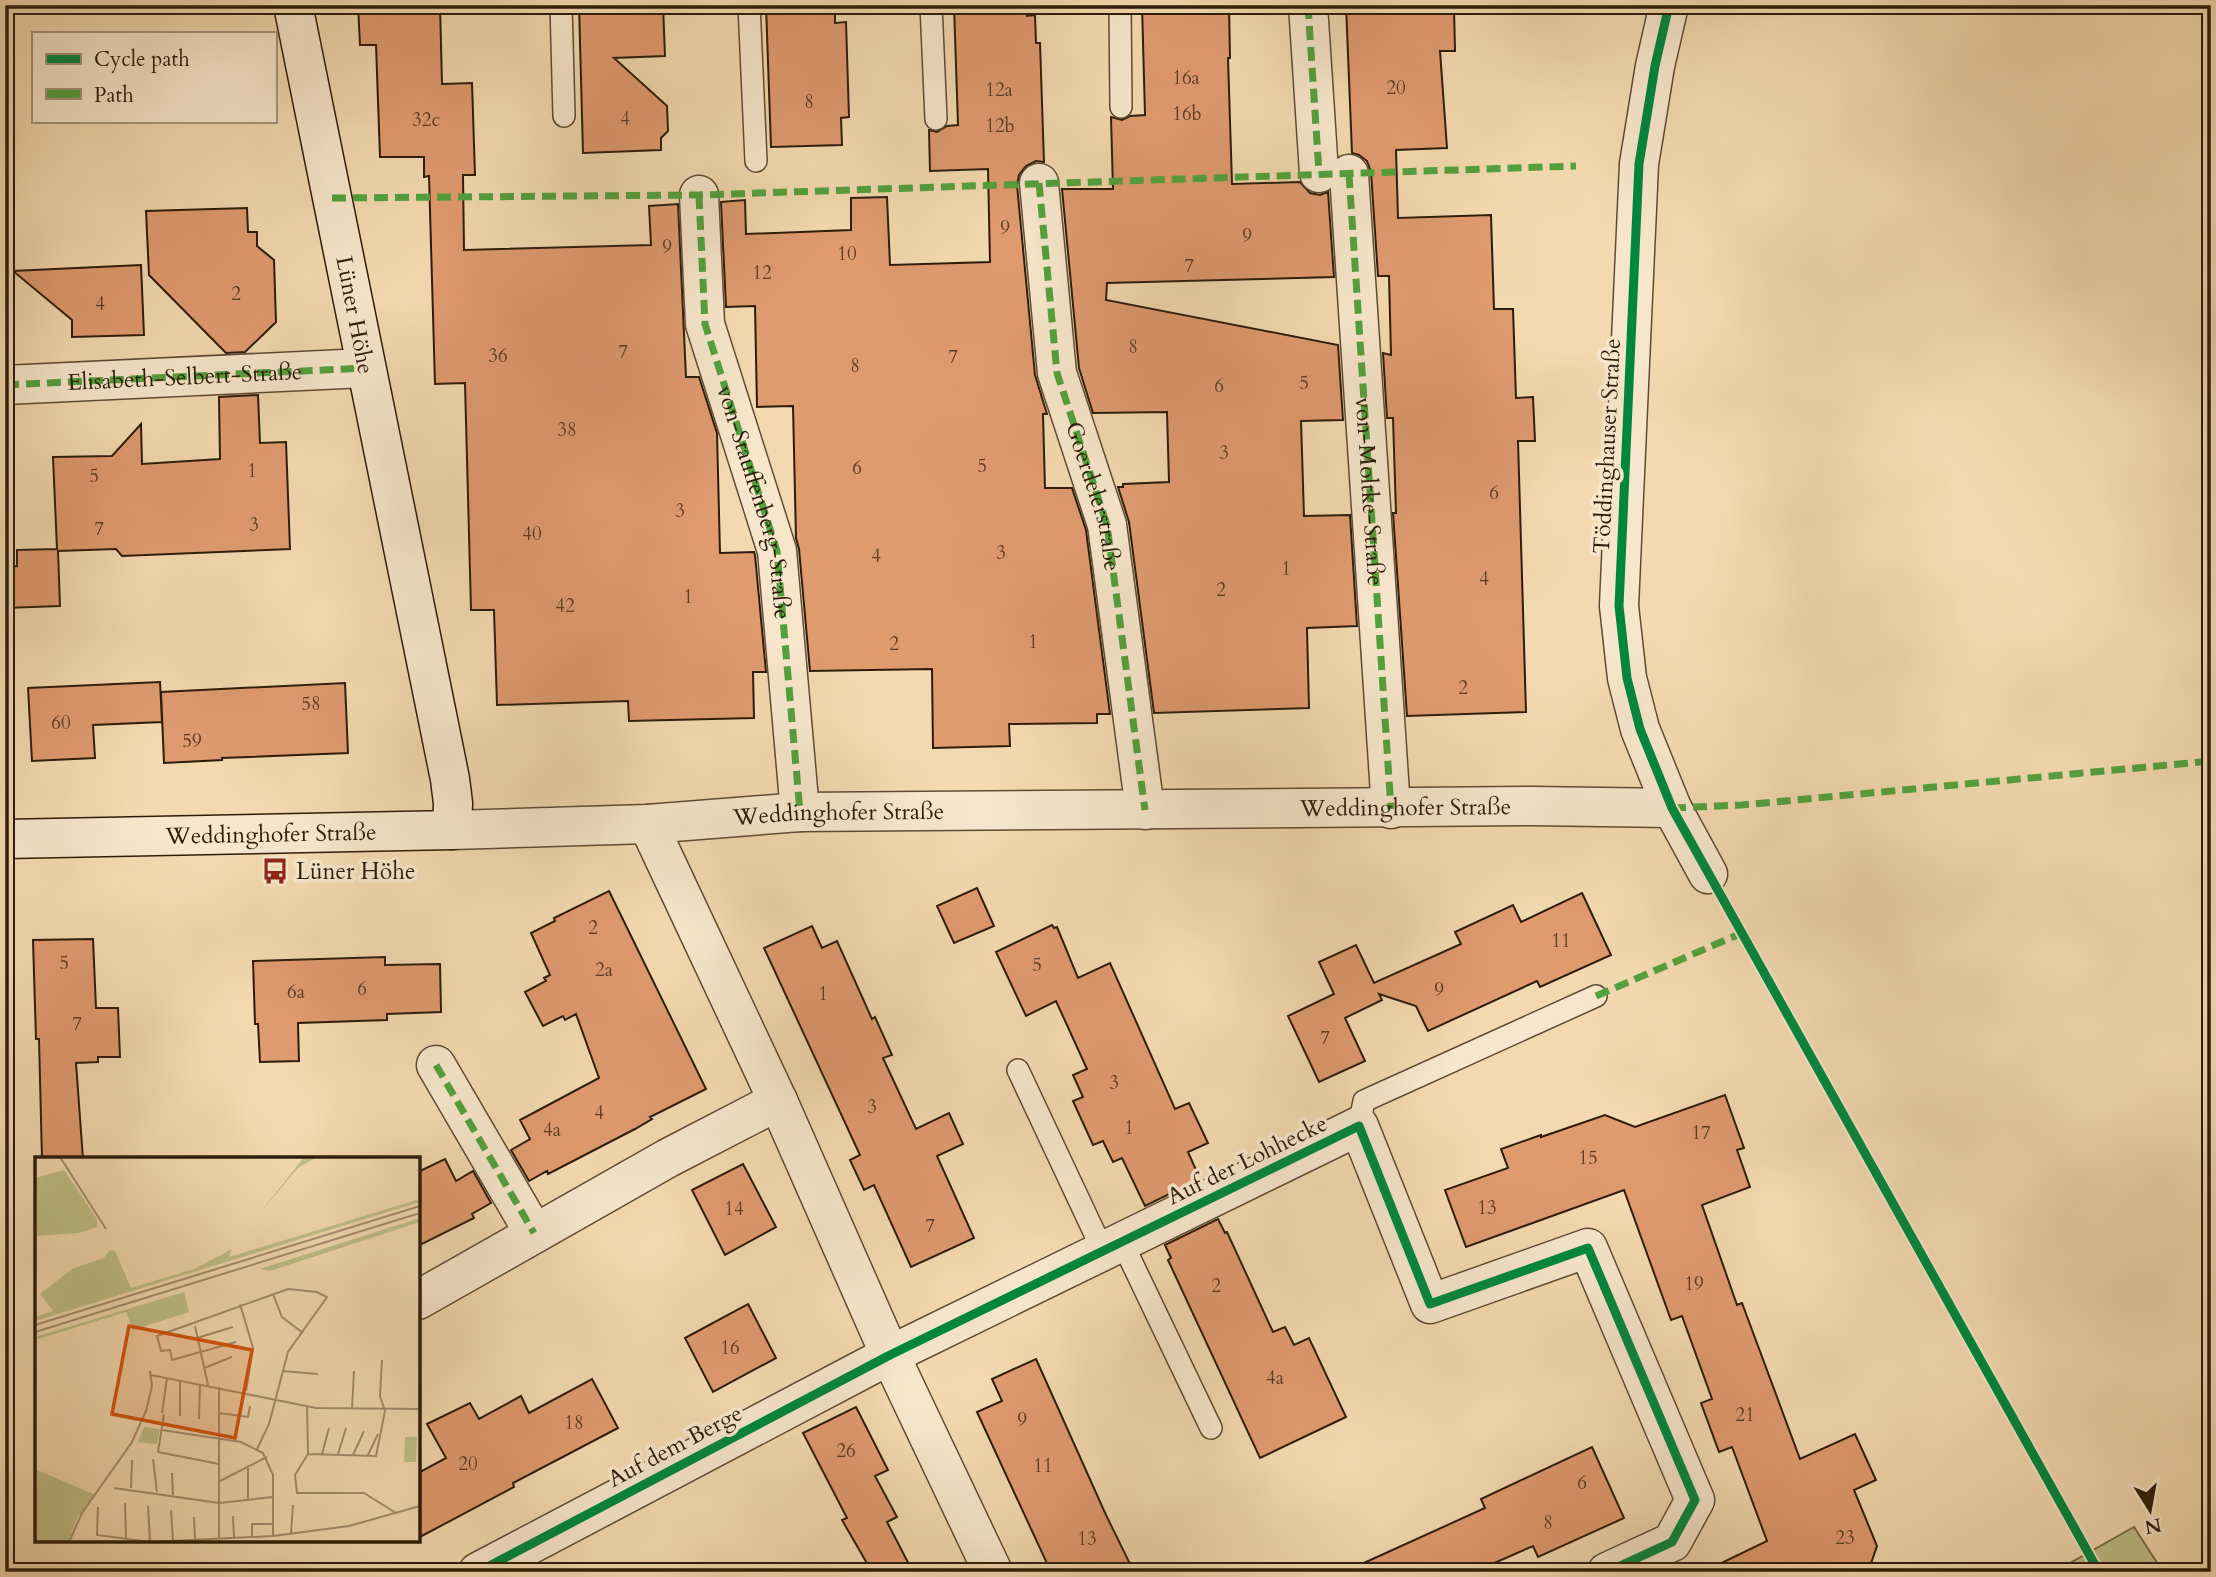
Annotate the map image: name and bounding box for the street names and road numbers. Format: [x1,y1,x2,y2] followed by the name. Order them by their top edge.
[328,253,382,377] street label: Lüner Höhe
[1586,338,1628,554] street label: Töddinghauser Straße
[67,355,303,398] street label: Elisabeth-Selbert-Straße
[710,381,798,621] street label: von-Stauffenberg-Straße
[1348,396,1392,587] street label: von-Moltke-Straße
[1059,418,1128,573] street label: Goerdelerstraße
[1299,791,1511,823] street label: Weddinghofer Straße
[731,795,944,833] street label: Weddinghofer Straße
[164,816,377,851] street label: Weddinghofer Straße
[1162,1108,1332,1212] street label: Auf der Lohhecke
[602,1398,748,1494] street label: Auf dem Berge

